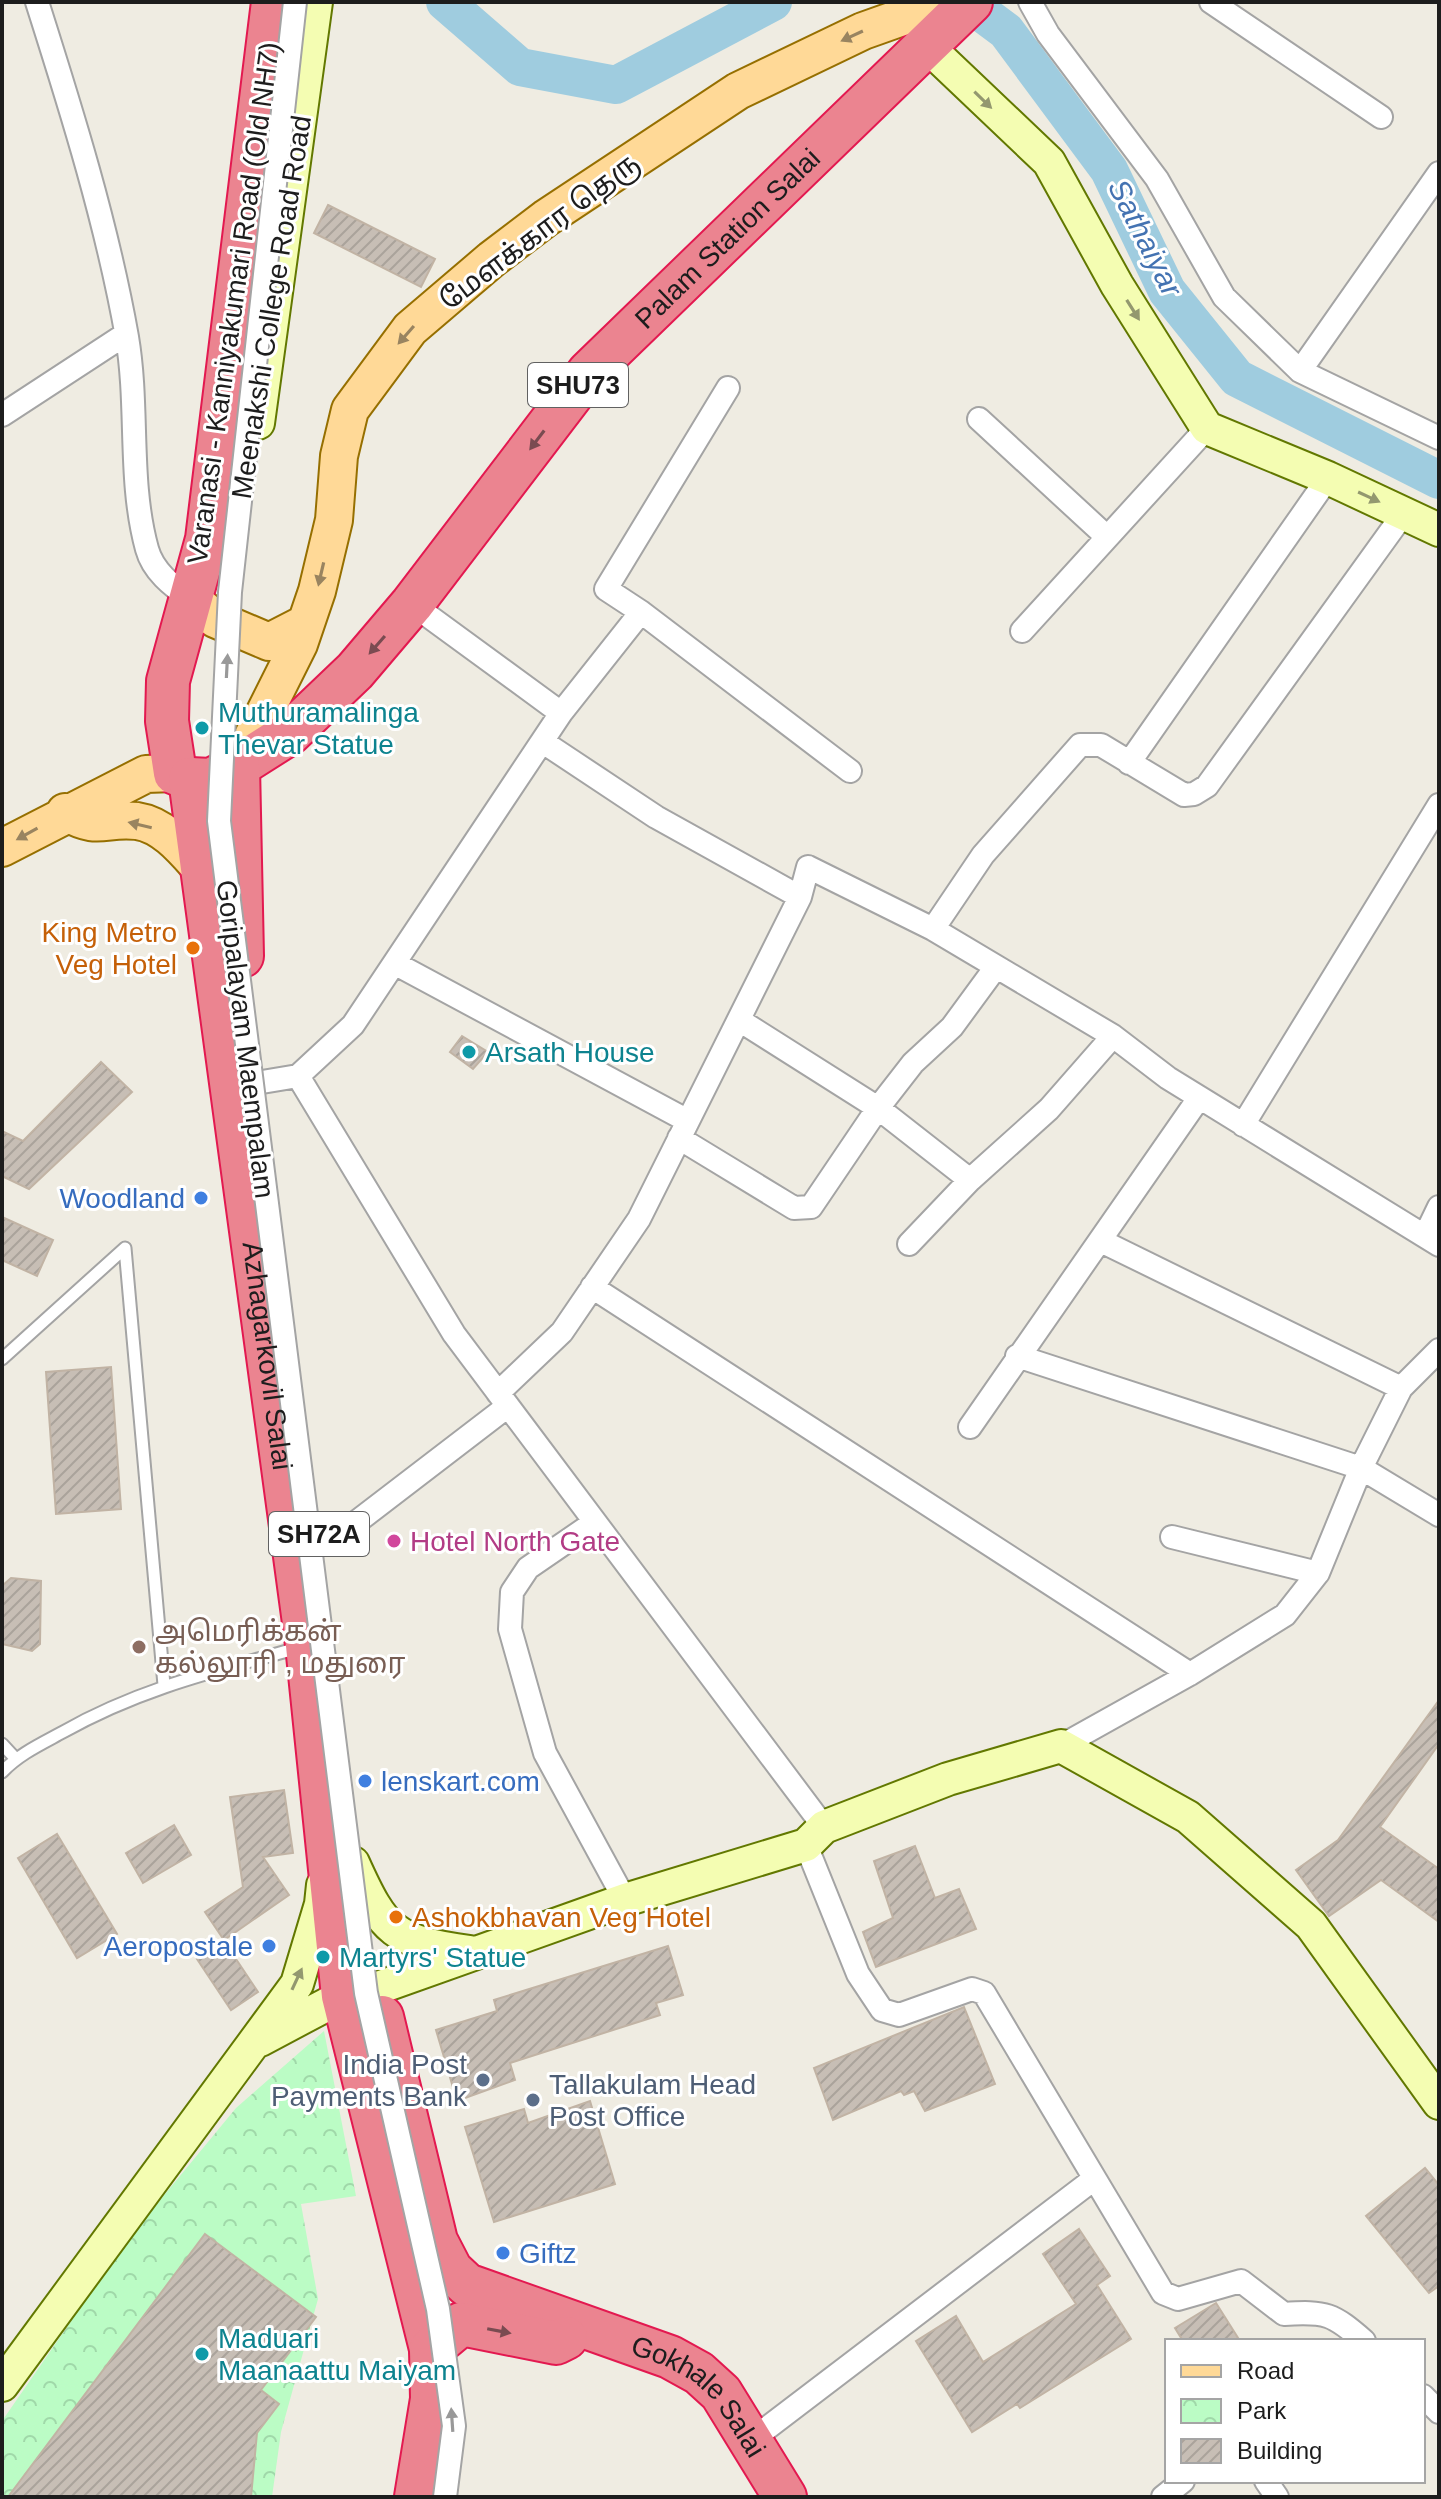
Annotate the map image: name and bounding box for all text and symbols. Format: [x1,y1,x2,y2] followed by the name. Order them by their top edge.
[841,29,864,43] one-way arrow
[181,40,286,566] street label: Varanasi - Kanniyakumari Road (Old NH7)
[974,91,993,109] one-way arrow
[226,113,317,501] street label: Meenakshi College Road Road
[629,142,826,335] street label: Palam Station Salai
[434,147,646,319] street label: மேளக்கார தெரு
[1102,174,1189,303] water label: Sathaiyar
[1125,299,1139,321] one-way arrow
[397,326,415,345] one-way arrow
[528,363,628,407] road number: SHU73
[529,430,545,450] one-way arrow
[1357,490,1381,504] one-way arrow
[314,561,327,586] one-way arrow
[369,634,386,654] one-way arrow
[220,653,233,678] one-way arrow
[218,697,419,760] place label: Muthuramalinga Thevar Statue
[193,719,211,737] marker: Muthuramalinga Thevar Statue
[127,818,152,831] one-way arrow
[16,826,38,840] one-way arrow
[211,878,280,1200] street label: Goripalayam Maempalam
[42,917,177,980] place label: King Metro Veg Hotel
[184,939,202,957] marker: King Metro Veg Hotel
[485,1037,655,1068] place label: Arsath House
[460,1043,478,1061] marker: Arsath House
[59,1183,185,1214] place label: Woodland
[192,1189,210,1207] marker: Woodland
[237,1240,298,1472] street label: Azhagarkovil Salai
[269,1512,369,1556] road number: SH72A
[410,1526,620,1557] place label: Hotel North Gate
[385,1532,403,1550] marker: Hotel North Gate
[155,1616,406,1682] place label: அமெரிக்கன் கல்லூரி , மதுரை
[130,1638,148,1656] marker: அமெரிக்கன் கல்லூரி , மதுரை
[381,1766,540,1797] place label: lenskart.com
[356,1772,374,1790] marker: lenskart.com
[412,1902,711,1933] place label: Ashokbhavan Veg Hotel
[387,1908,405,1926] marker: Ashokbhavan Veg Hotel
[104,1931,253,1962] place label: Aeropostale
[260,1937,278,1955] marker: Aeropostale
[339,1942,526,1973] place label: Martyrs' Statue
[314,1948,332,1966] marker: Martyrs' Statue
[290,1967,304,1991] one-way arrow
[271,2049,468,2112] place label: India Post Payments Bank
[549,2069,756,2132] place label: Tallakulam Head Post Office
[474,2071,492,2089] marker: India Post Payments Bank
[524,2091,542,2109] marker: Tallakulam Head Post Office
[519,2238,577,2269] place label: Giftz
[494,2244,512,2262] marker: Giftz
[218,2323,456,2386] place label: Maduari Maanaattu Maiyam
[487,2326,512,2338] one-way arrow
[627,2330,771,2463] street label: Gokhale Salai
[1165,2339,1425,2483] legend
[193,2345,211,2363] marker: Maduari Maanaattu Maiyam
[1237,2357,1294,2384] text: Road
[1237,2397,1287,2424] text: Park
[445,2407,458,2432] one-way arrow
[1237,2437,1322,2464] text: Building

